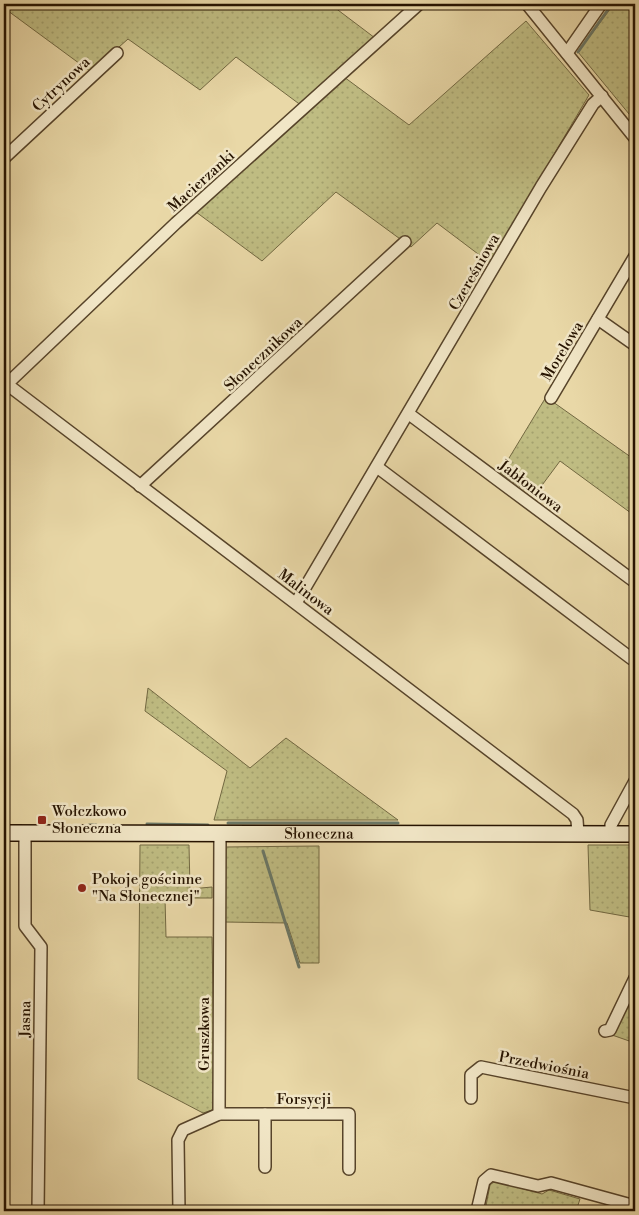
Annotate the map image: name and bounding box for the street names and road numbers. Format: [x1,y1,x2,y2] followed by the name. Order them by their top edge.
[29,53,94,116] street label: Cytrynowa
[164,146,239,217] street label: Macierzanki
[445,230,504,314] street label: Czereśniowa
[220,313,307,396] street label: Słonecznikowa
[537,318,588,385] street label: Morelowa
[494,456,567,517] street label: Jabłoniowa
[274,565,338,620] street label: Malinowa
[284,824,354,844] street label: Słoneczna
[195,997,214,1071] street label: Gruszkowa
[16,1000,35,1039] street label: Jasna
[497,1047,591,1084] street label: Przedwiośnia
[277,1090,332,1109] street label: Forsycji

